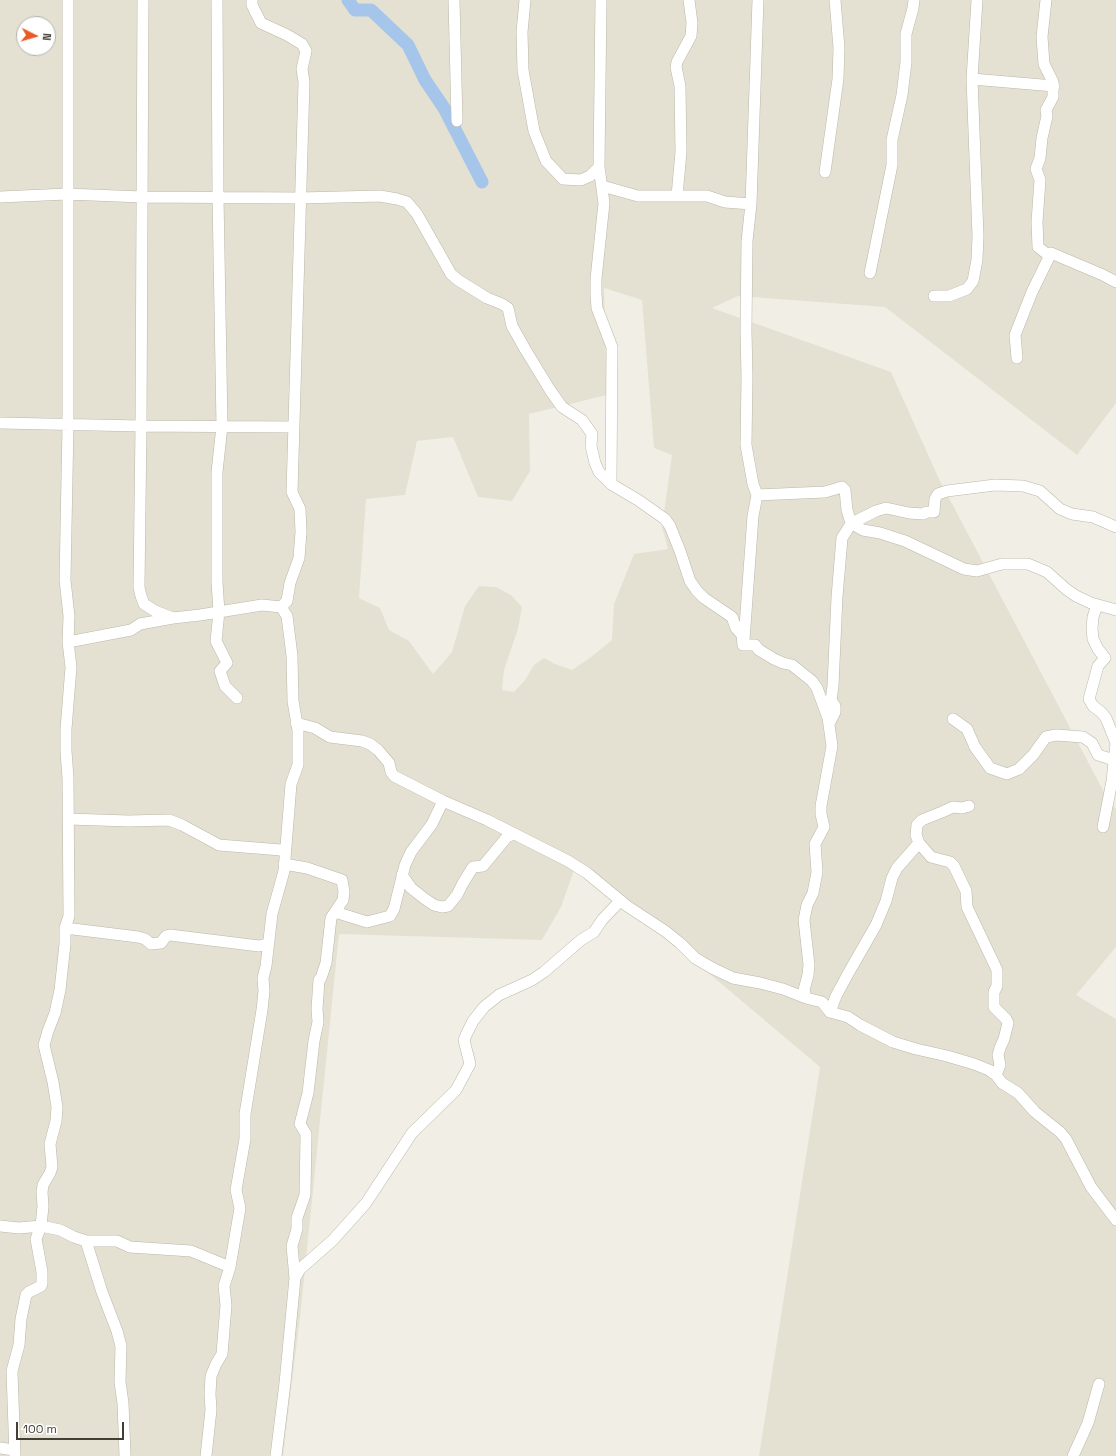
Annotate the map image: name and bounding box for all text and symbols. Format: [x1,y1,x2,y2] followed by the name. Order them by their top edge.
[16,16,56,56] north arrow
[40,33,54,41] text: N
[18,1414,126,1440] scale bar
[23,1421,57,1437] text: 100 m

